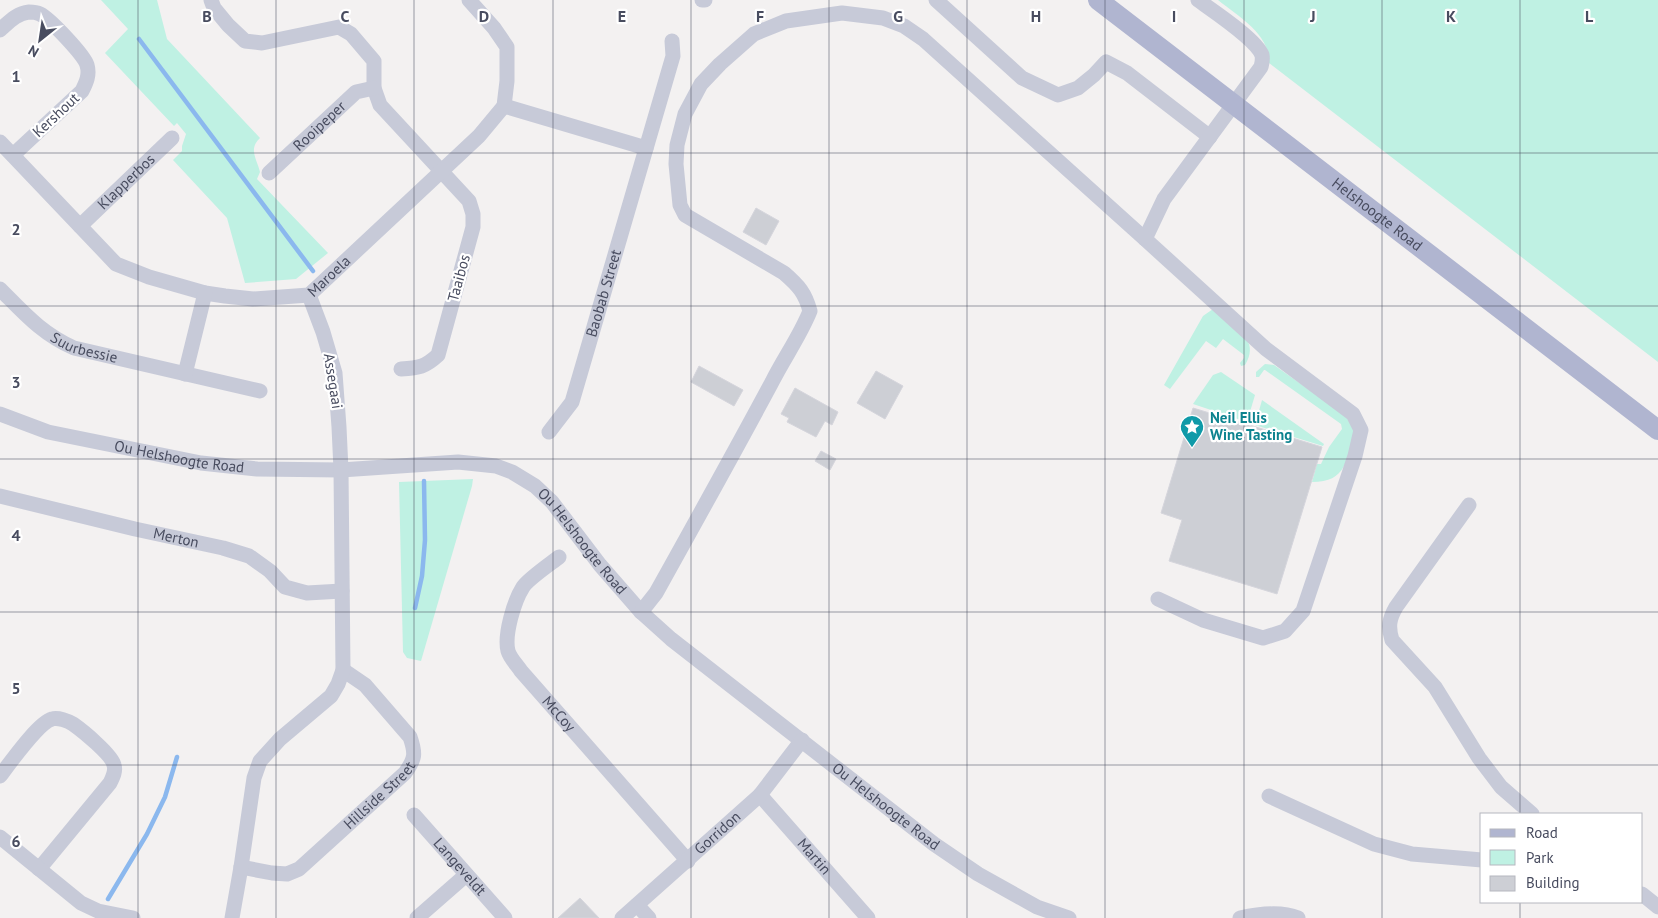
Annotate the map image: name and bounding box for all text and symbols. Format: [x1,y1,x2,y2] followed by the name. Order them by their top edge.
[202,6,212,26] text: B
[341,6,350,26] text: C
[479,6,489,26] text: D
[618,6,626,26] text: E
[756,6,764,26] text: F
[893,6,903,26] text: G
[1031,6,1041,26] text: H
[1172,6,1176,26] text: I
[1309,6,1316,26] text: J
[1446,6,1456,26] text: K
[1585,6,1594,26] text: L
[15,15,65,65] north arrow
[25,41,42,61] text: N
[11,66,21,86] text: 1
[28,88,83,141] street label: Kershout
[289,97,349,155] street label: Rooipeper
[93,149,159,213] street label: Klapperbos
[1328,173,1427,255] street label: Helshoogte Road
[11,219,21,239] text: 2
[581,247,625,339] street label: Baobab Street
[303,251,354,301] street label: Maroela
[443,252,474,304] street label: Taaibos
[47,328,119,367] street label: Suurbessie
[320,352,347,410] street label: Assegaai
[11,372,21,392] text: 3
[1210,408,1292,444] place label: Neil Ellis Wine Tasting
[1179,414,1205,448] place icon: Neil Ellis Wine Tasting
[113,436,245,477] street label: Ou Helshoogte Road
[534,484,631,598] street label: Ou Helshoogte Road
[152,523,201,552] street label: Merton
[11,525,21,545] text: 4
[11,678,21,698] text: 5
[538,692,580,736] street label: McCoy
[340,758,419,833] street label: Hillside Street
[829,758,944,854] street label: Ou Helshoogte Road
[690,807,744,858] street label: Gorridon
[1480,813,1643,903] legend
[1526,823,1558,842] text: Road
[11,831,21,851] text: 6
[430,834,491,899] street label: Langeveldt
[793,834,836,878] street label: Martin
[1526,848,1554,867] text: Park
[1526,873,1580,892] text: Building

